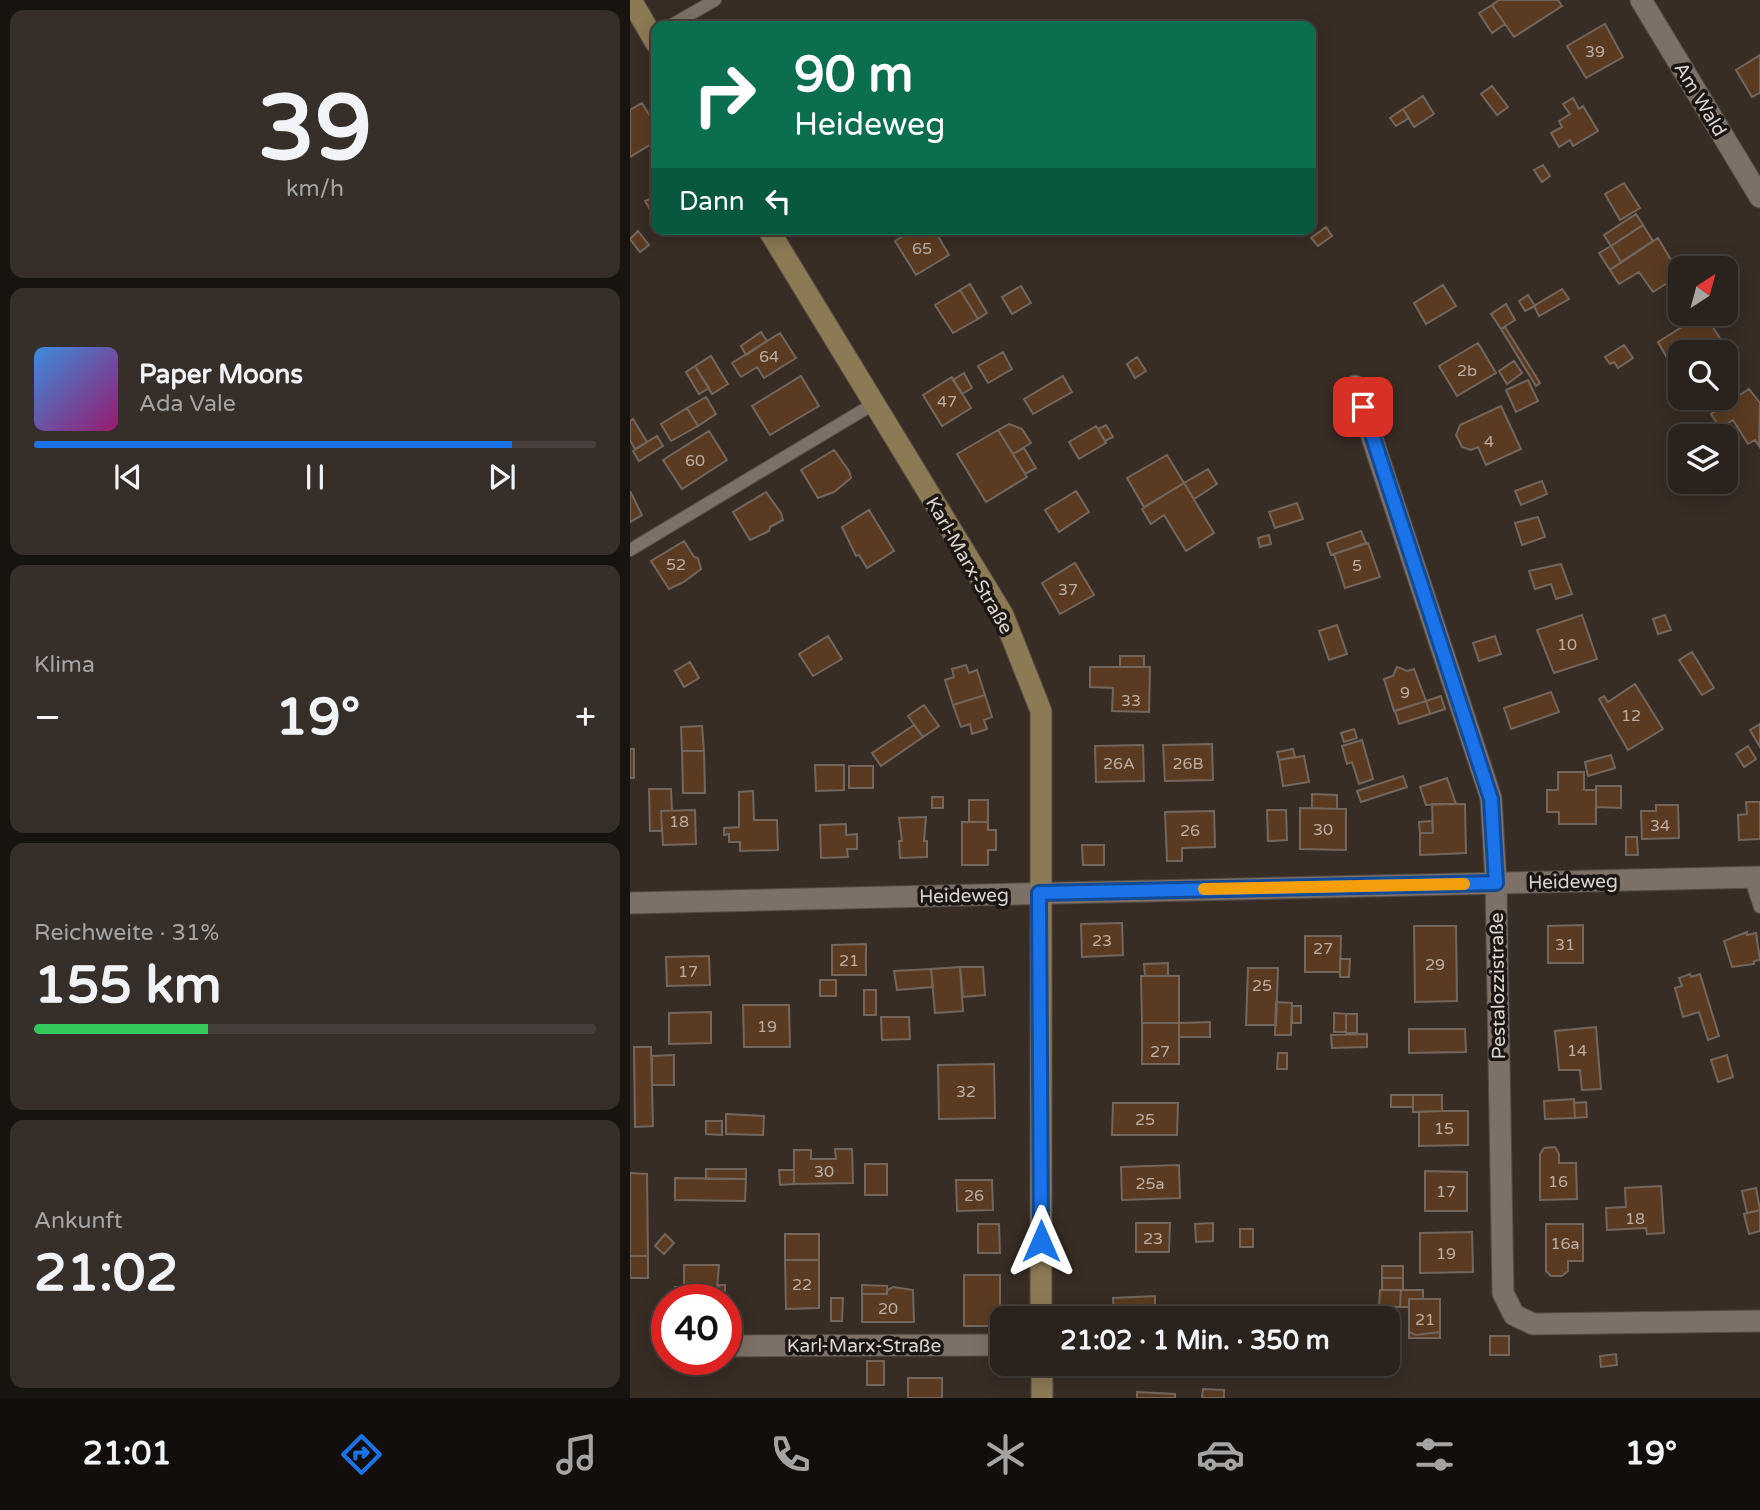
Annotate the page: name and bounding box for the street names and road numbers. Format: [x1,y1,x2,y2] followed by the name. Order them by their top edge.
[1670,59,1731,140] street label: Am Wald
[921,493,1017,638] street label: Karl-Marx-Straße
[1528,870,1618,894] street label: Heideweg
[919,884,1009,908] street label: Heideweg
[1486,912,1510,1060] street label: Pestalozzistraße
[787,1335,941,1357] street label: Karl-Marx-Straße

